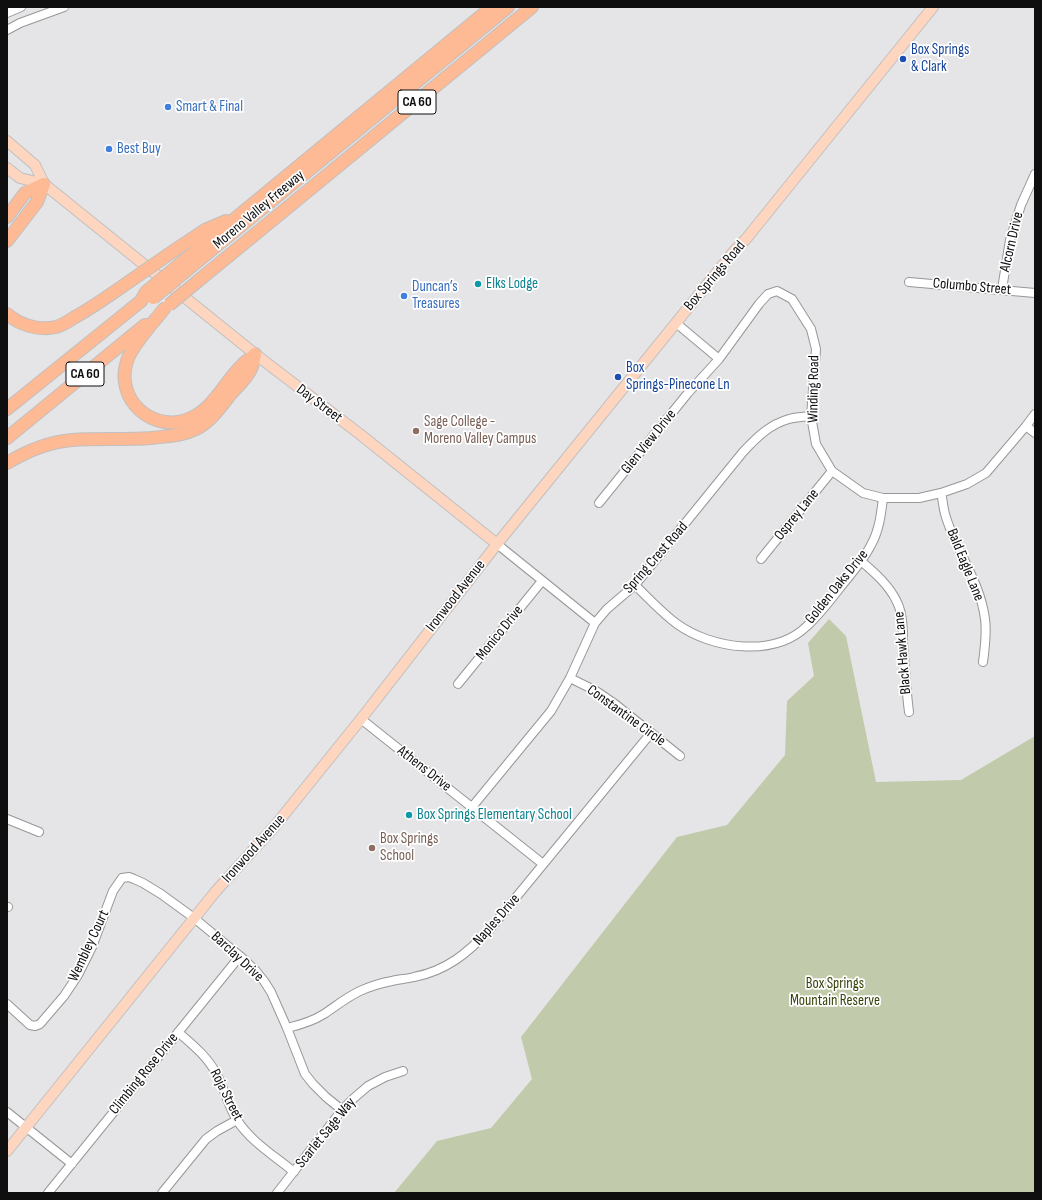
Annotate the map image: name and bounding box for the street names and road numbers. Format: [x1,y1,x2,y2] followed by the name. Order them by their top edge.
[398,90,436,114] road number: CA 60
[210,167,308,253] street label: Moreno Valley Freeway
[996,210,1028,274] street label: Alcorn Drive
[681,237,749,315] street label: Box Springs Road
[932,275,1012,299] street label: Columbo Street
[804,355,824,423] street label: Winding Road
[66,362,104,386] road number: CA 60
[293,381,345,427] street label: Day Street
[618,406,680,478] street label: Glen View Drive
[771,486,823,544] street label: Osprey Lane
[620,518,692,598] street label: Spring Crest Road
[942,526,988,604] street label: Bald Eagle Lane
[802,546,872,628] street label: Golden Oaks Drive
[422,557,490,635] street label: Ironwood Avenue
[473,602,527,664] street label: Monico Drive
[890,611,916,695] street label: Black Hawk Lane
[583,681,669,751] street label: Constantine Circle
[393,742,455,796] street label: Athens Drive
[219,811,289,887] street label: Ironwood Avenue
[470,891,524,949] street label: Naples Drive
[65,907,113,985] street label: Wembley Court
[207,928,267,986] street label: Barclay Drive
[106,1030,182,1118] street label: Climbing Rose Drive
[205,1066,247,1124] street label: Roja Street
[292,1094,360,1172] street label: Scarlet Sage Way

